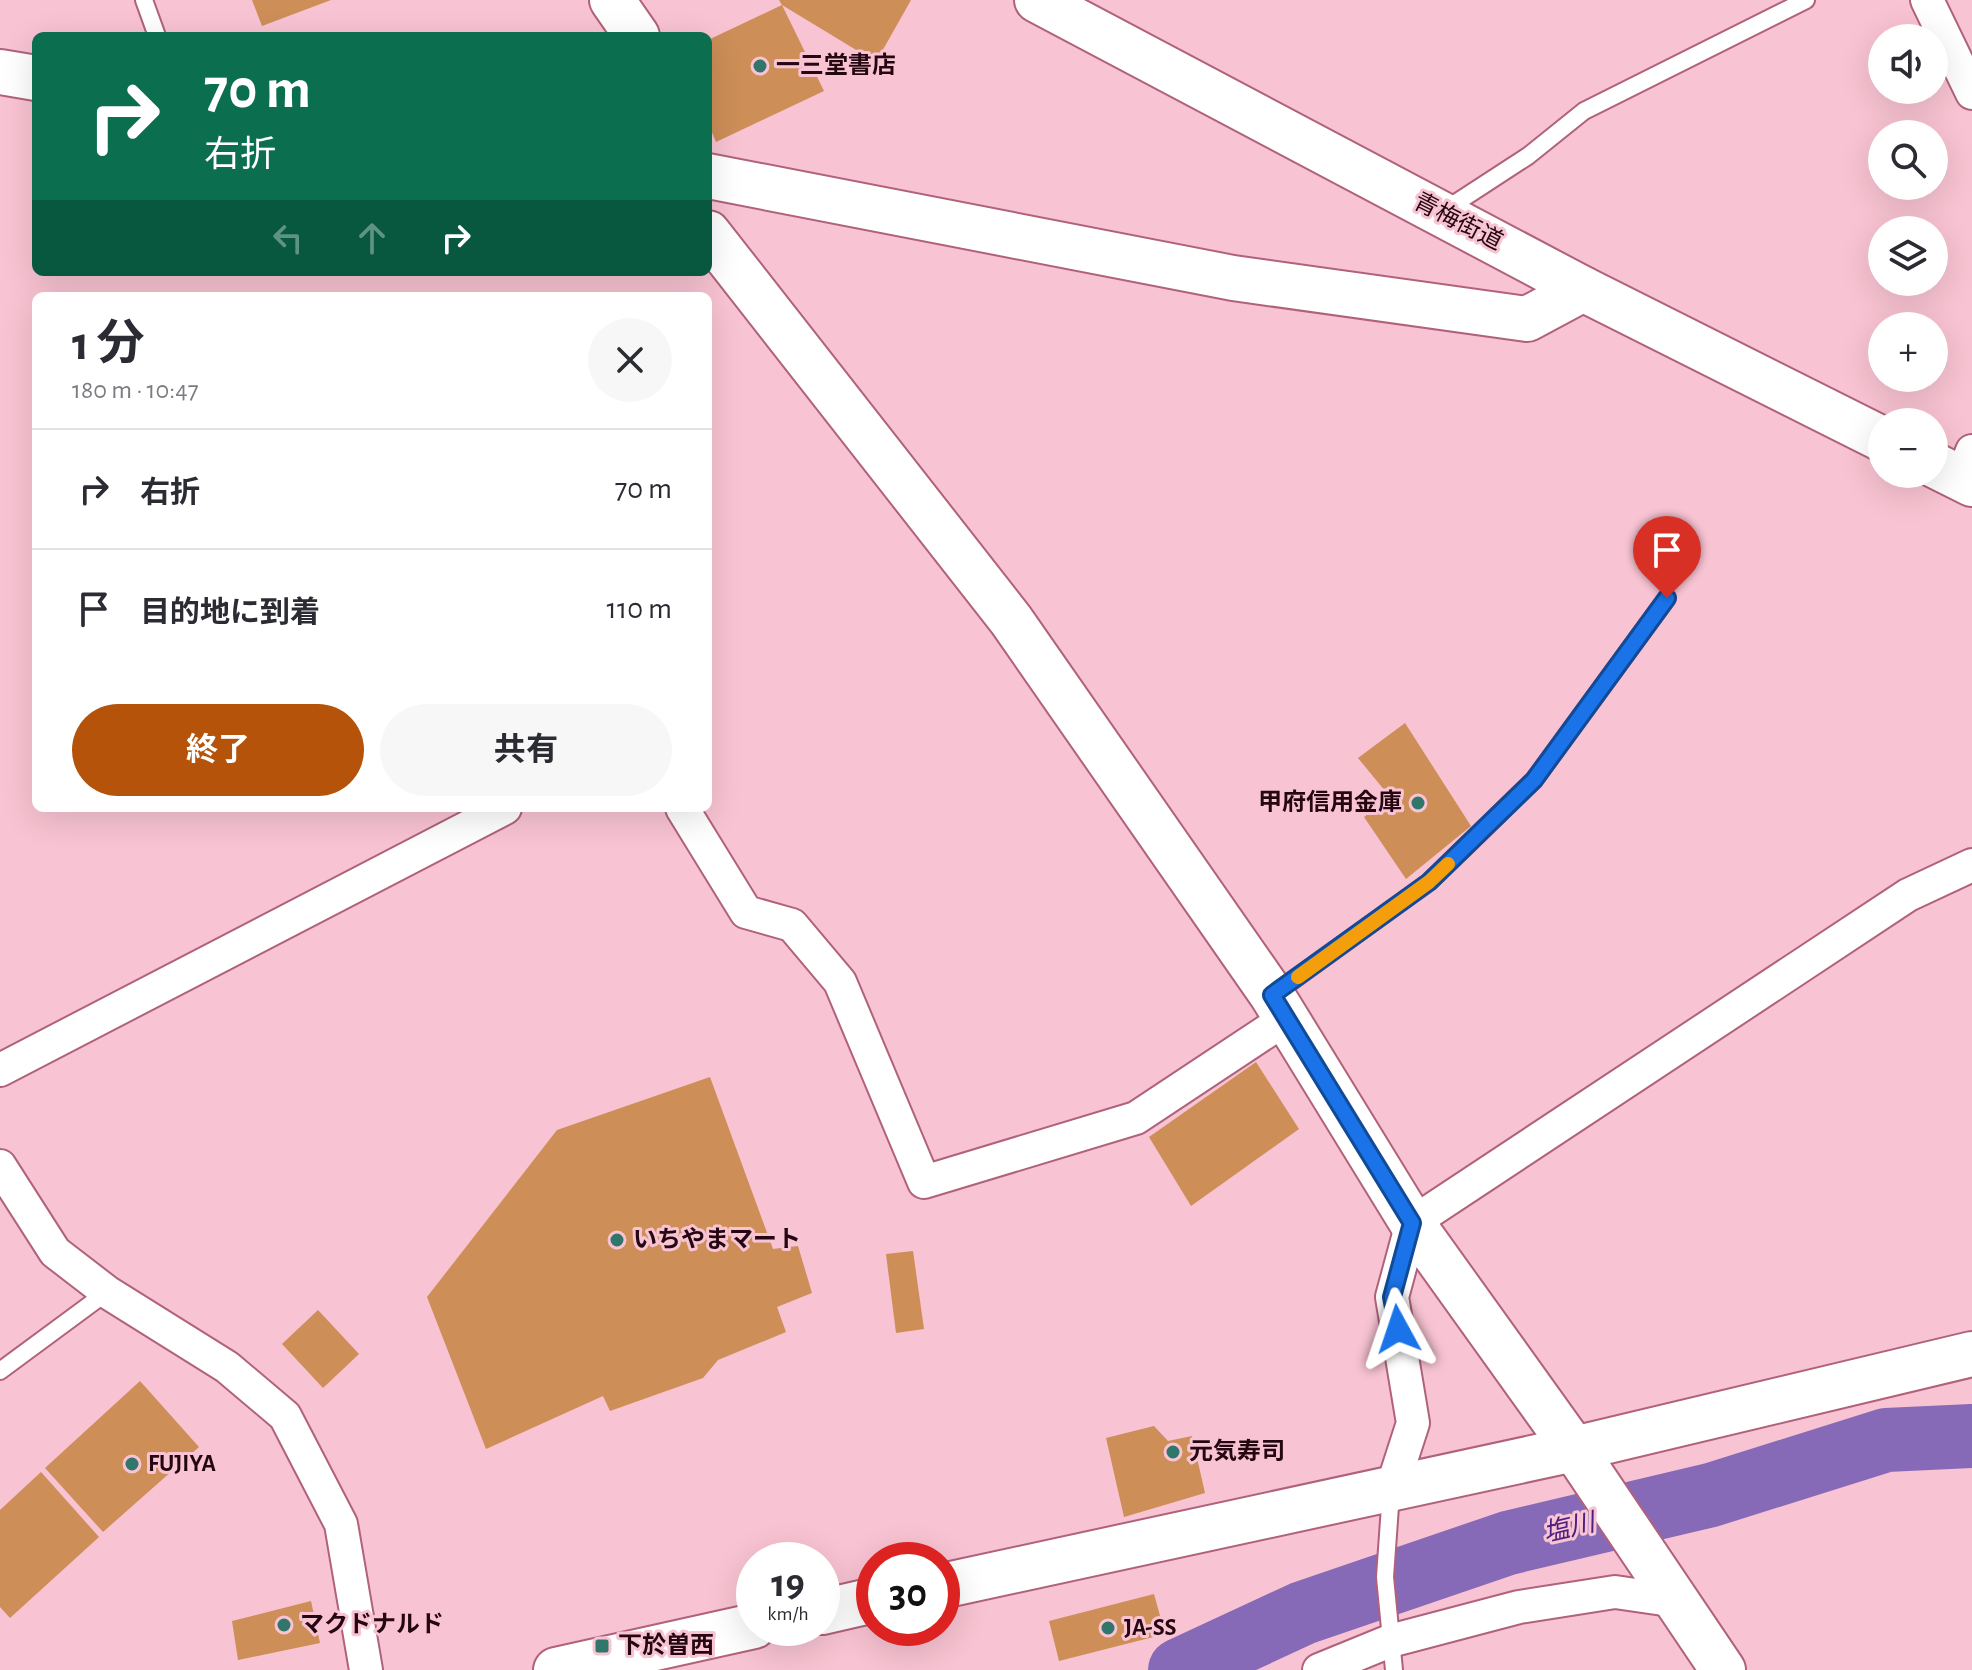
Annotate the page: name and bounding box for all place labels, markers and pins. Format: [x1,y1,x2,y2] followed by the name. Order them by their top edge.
[776,52,896,78] place label: 一三堂書店
[751,57,769,75] marker: 一三堂書店
[1633,516,1701,598] pin
[1258,789,1402,815] place label: 甲府信用金庫
[1409,794,1427,812] marker: 甲府信用金庫
[633,1227,801,1252] place label: いちやまマート
[608,1231,626,1249] marker: いちやまマート
[1189,1438,1285,1464] place label: 元気寿司
[1164,1443,1182,1461] marker: 元気寿司
[148,1452,216,1476] place label: FUJIYA
[123,1455,141,1473] marker: FUJIYA
[300,1612,444,1637] place label: マクドナルド
[275,1616,293,1634] marker: マクドナルド
[1124,1616,1177,1640] place label: JA-SS
[1099,1619,1117,1637] marker: JA-SS
[618,1632,714,1658] place label: 下於曽西
[593,1637,611,1655] marker: 下於曽西

